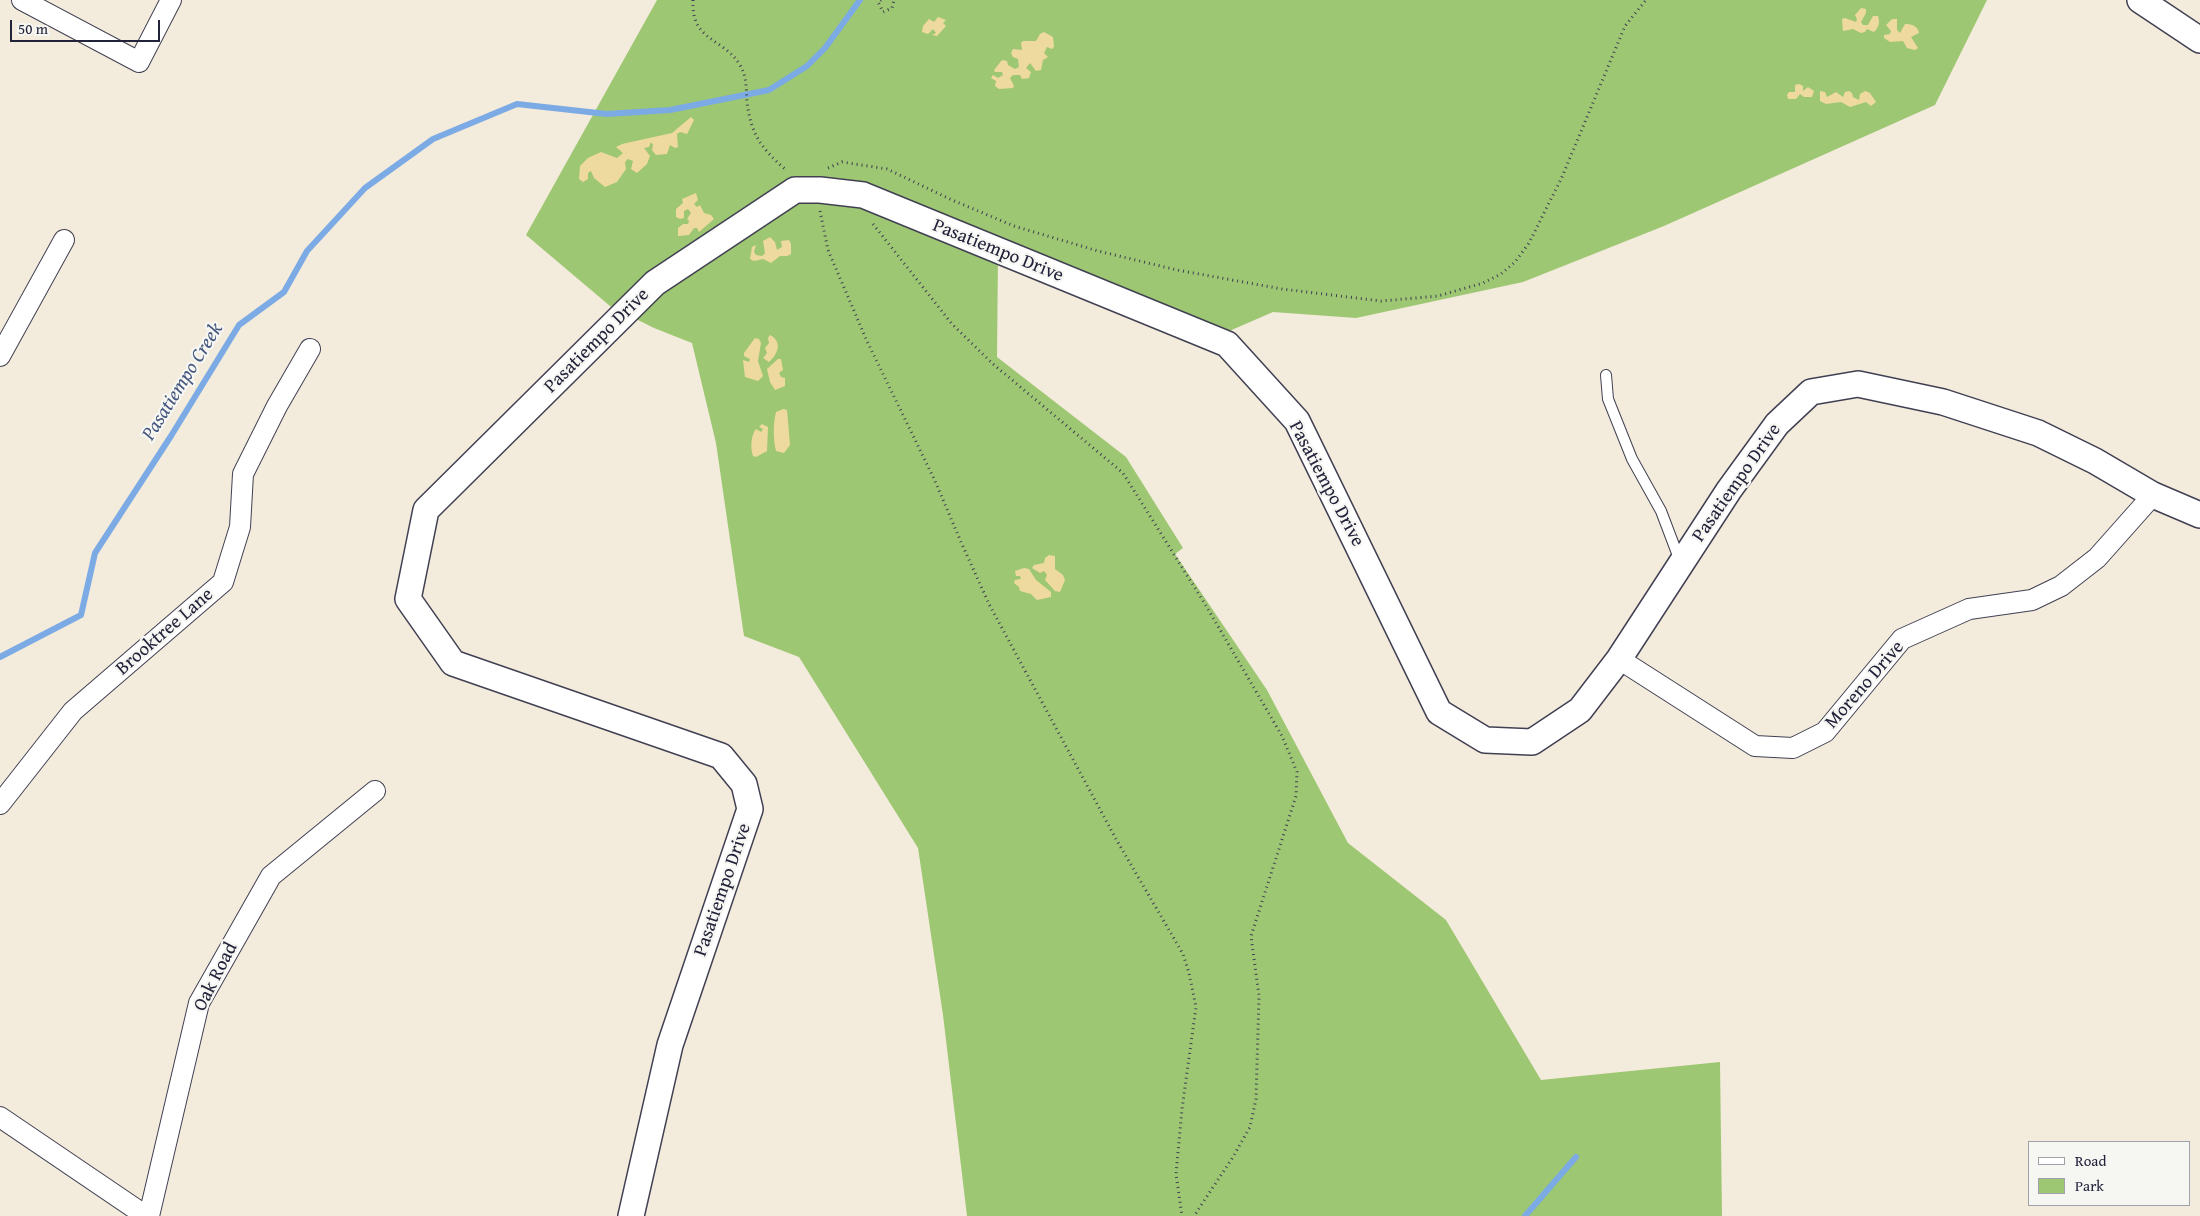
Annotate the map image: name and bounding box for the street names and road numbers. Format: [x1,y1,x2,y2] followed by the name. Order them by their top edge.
[929,214,1067,288] street label: Pasatiempo Drive
[540,284,654,398] street label: Pasatiempo Drive
[1283,417,1369,551] street label: Pasatiempo Drive
[1688,420,1786,546] street label: Pasatiempo Drive
[112,584,218,680] street label: Brooktree Lane
[1821,636,1909,734] street label: Moreno Drive
[690,821,756,959] street label: Pasatiempo Drive
[189,939,243,1015] street label: Oak Road

